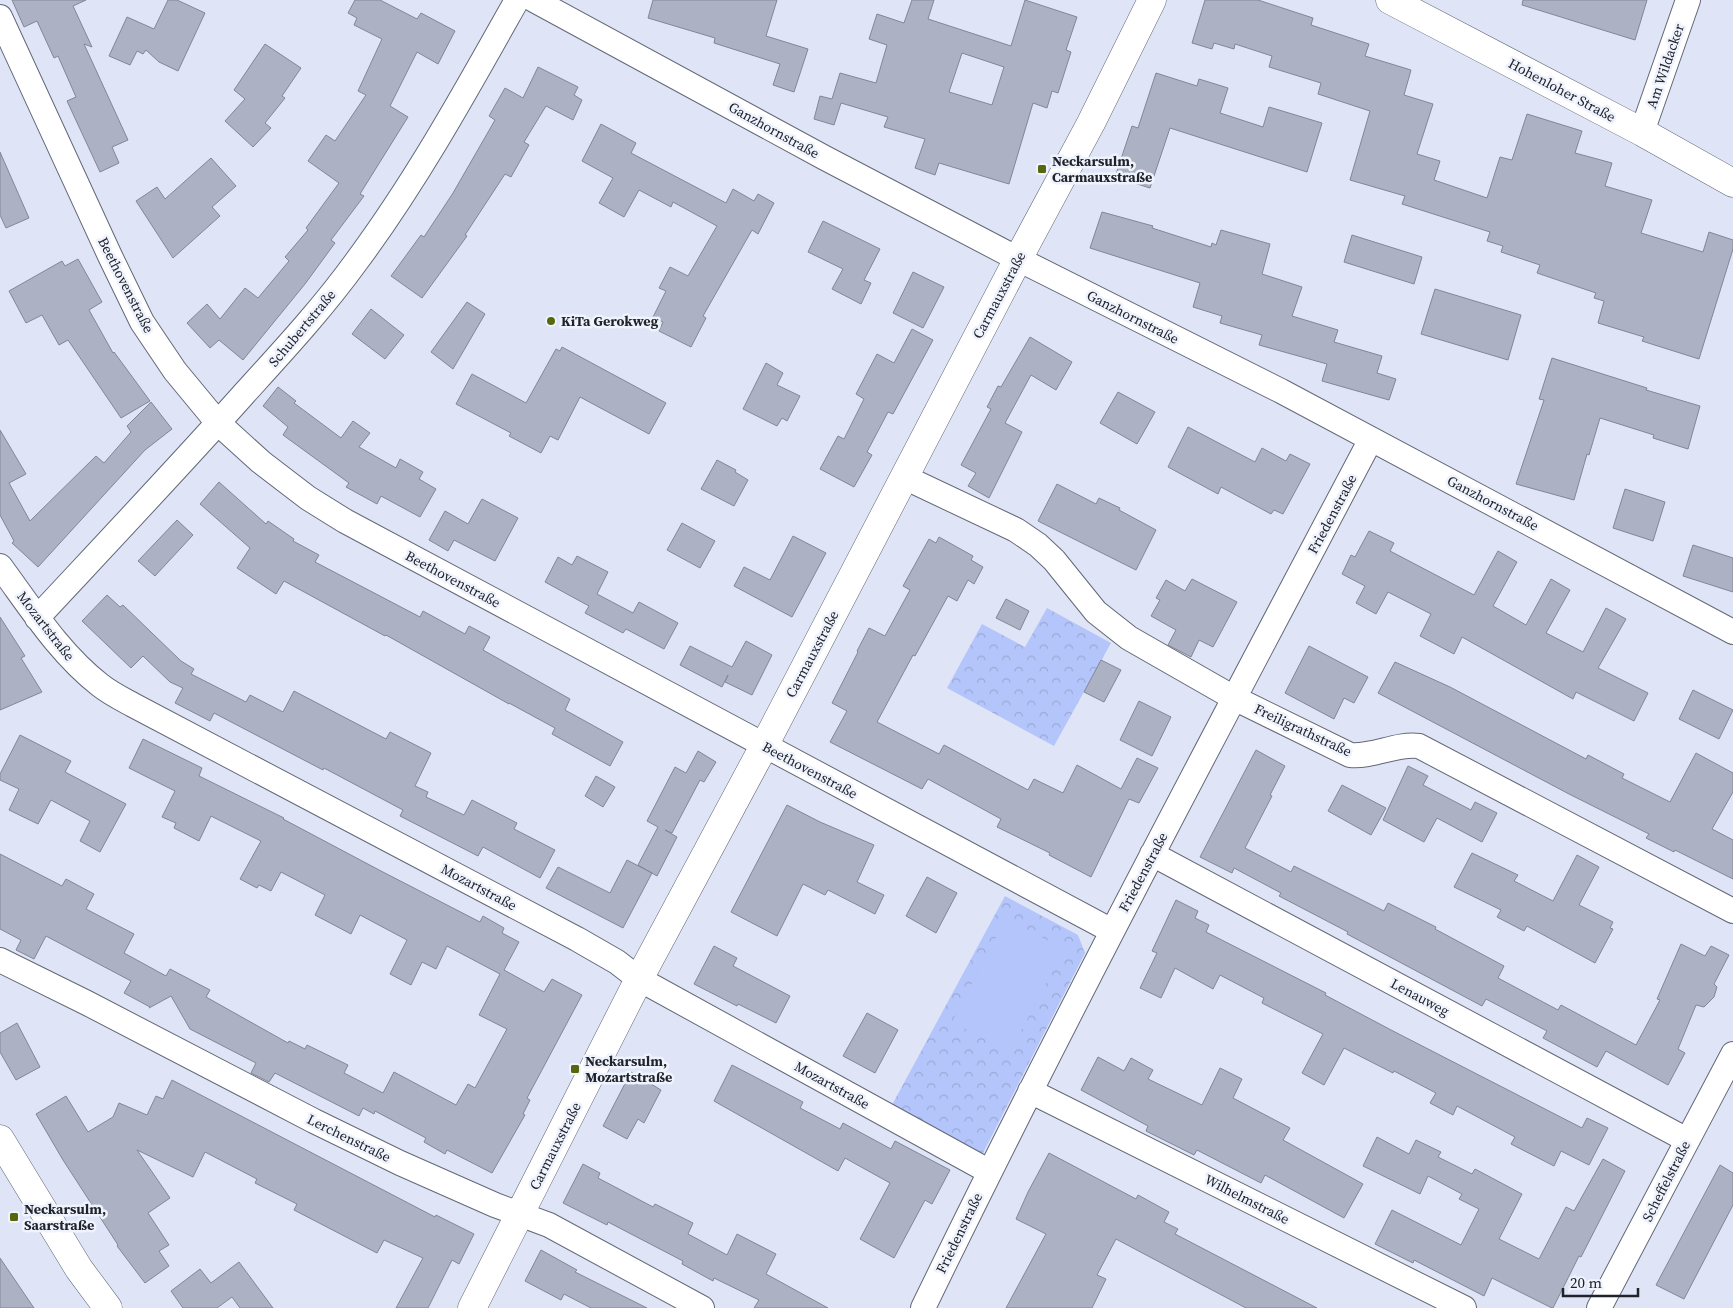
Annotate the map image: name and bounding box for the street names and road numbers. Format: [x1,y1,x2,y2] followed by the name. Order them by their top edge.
[1641,21,1689,111] street label: Am Wildacker
[1505,53,1619,127] street label: Hohenloher Straße
[725,97,823,163] street label: Ganzhornstraße
[93,234,159,336] street label: Beethovenstraße
[968,248,1030,342] street label: Carmauxstraße
[264,285,340,371] street label: Schubertstraße
[1083,285,1183,349] street label: Ganzhornstraße
[1444,470,1542,536] street label: Ganzhornstraße
[1303,471,1361,557] street label: Friedenstraße
[402,545,504,613] street label: Beethovenstraße
[13,587,79,665] street label: Mozartstraße
[781,607,843,701] street label: Carmauxstraße
[1251,699,1355,761] street label: Freiligrathstraße
[759,736,861,804] street label: Beethovenstraße
[1114,829,1172,915] street label: Friedenstraße
[438,859,520,915] street label: Mozartstraße
[1387,973,1453,1021] street label: Lenauweg
[791,1056,873,1114] street label: Mozartstraße
[524,1099,586,1193] street label: Carmauxstraße
[304,1109,394,1167] street label: Lerchenstraße
[1637,1137,1695,1225] street label: Scheffelstraße
[1201,1169,1293,1229] street label: Wilhelmstraße
[931,1189,987,1277] street label: Friedenstraße

